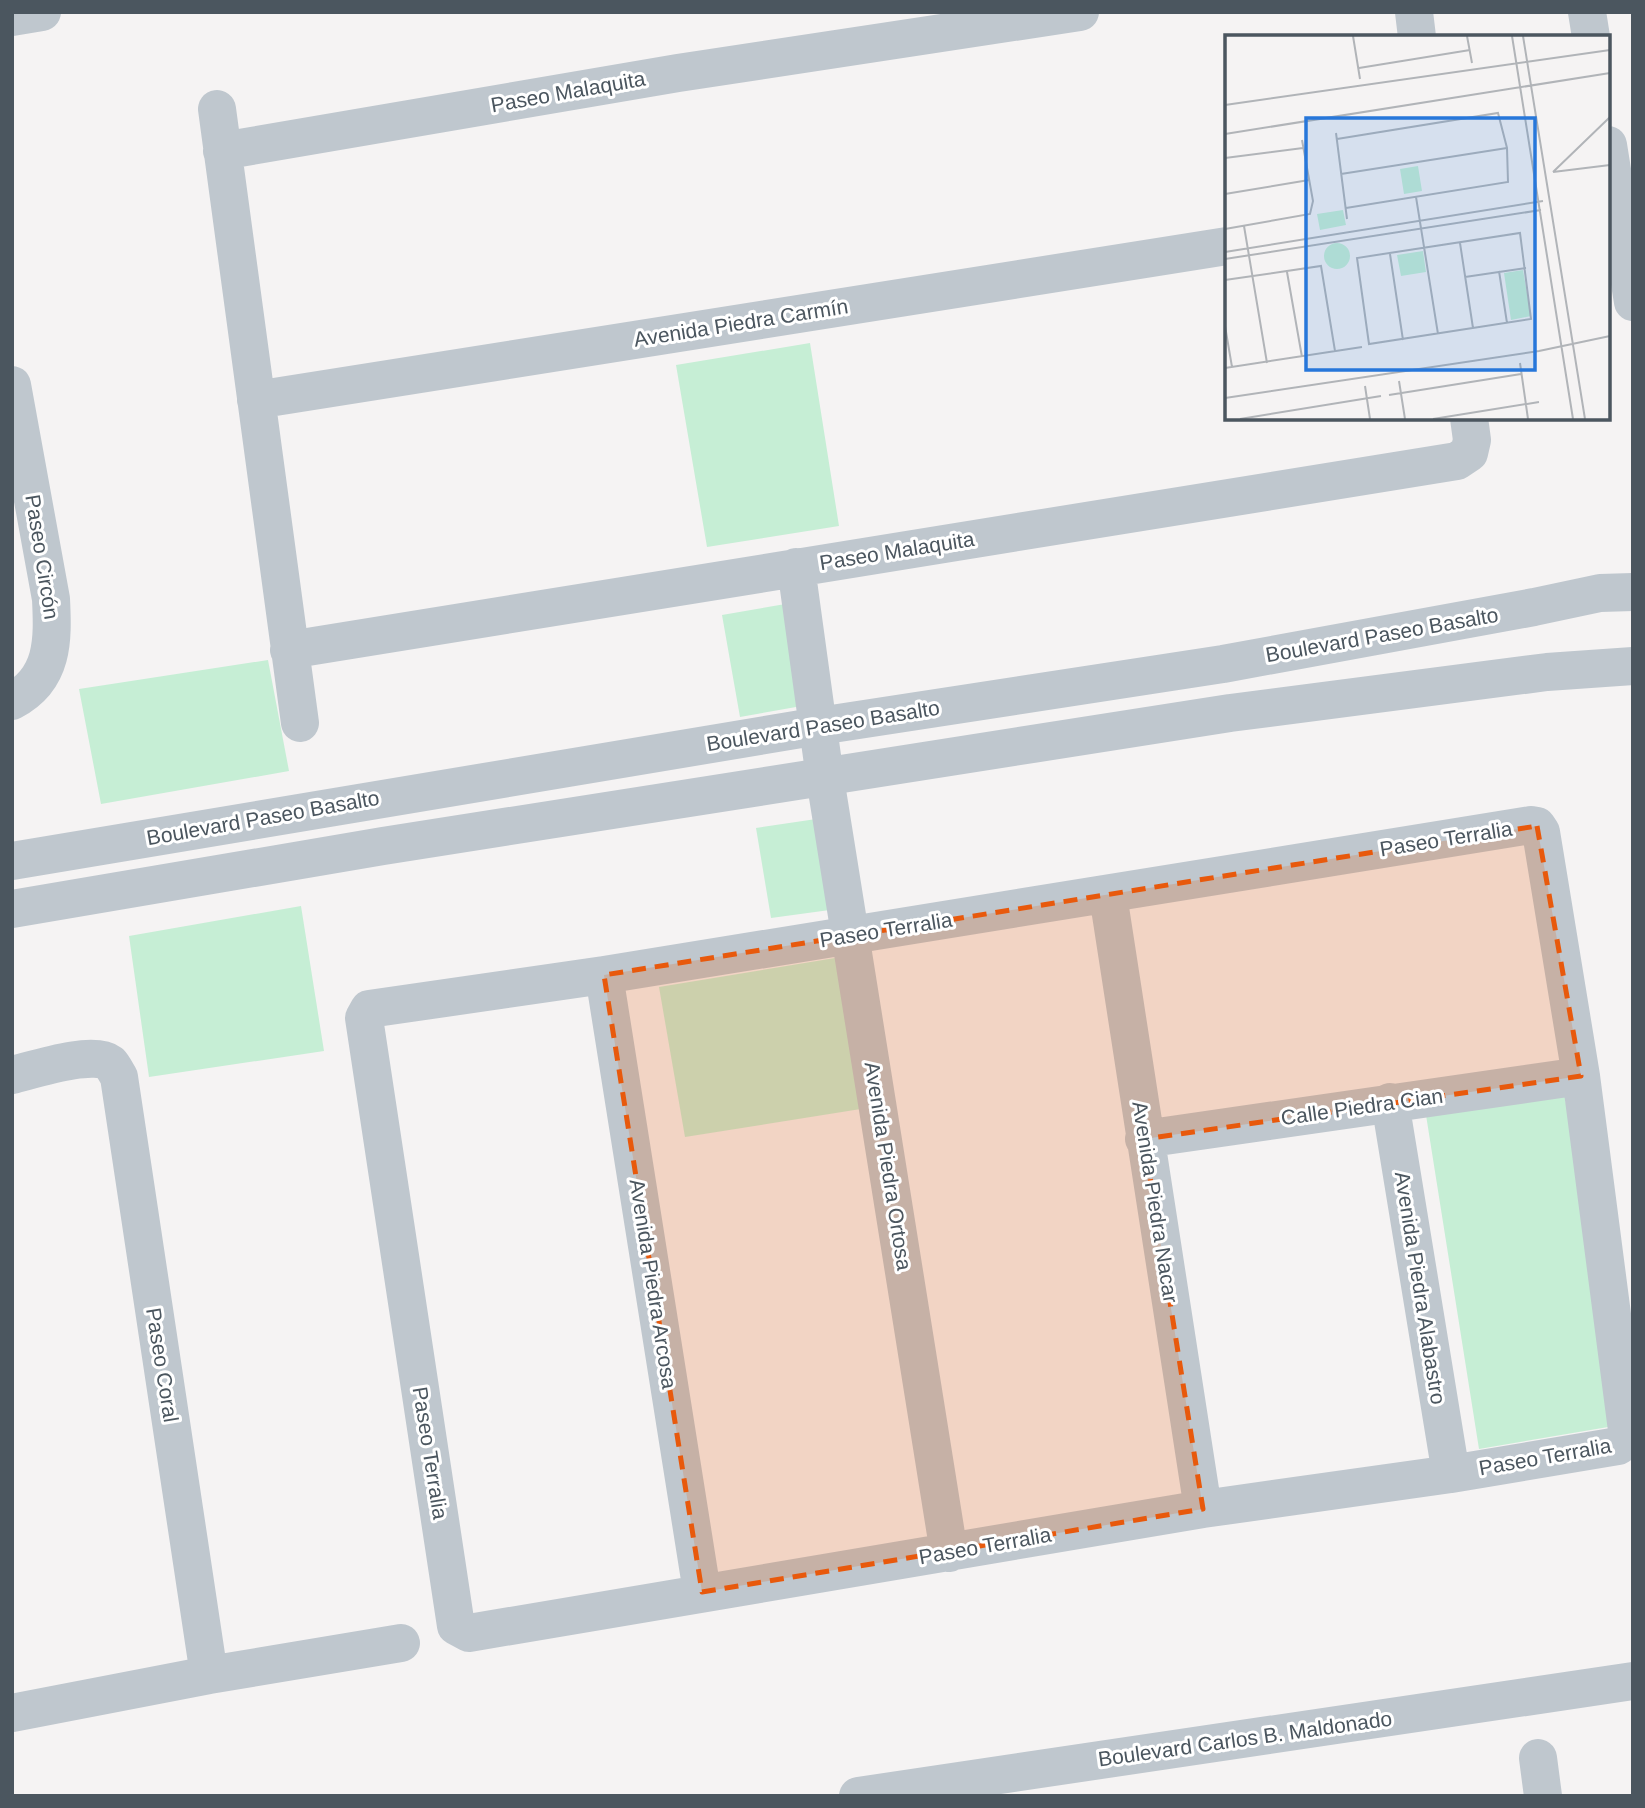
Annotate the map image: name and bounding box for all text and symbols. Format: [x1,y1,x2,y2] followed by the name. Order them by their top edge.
[1225,35,1610,420] inset map
[489,67,647,116] street label: Paseo Malaquita
[632,294,850,351] street label: Avenida Piedra Carmín
[21,493,64,621] street label: Paseo Circón
[818,527,976,574] street label: Paseo Malaquita
[1264,603,1500,666] street label: Boulevard Paseo Basalto
[705,696,941,755] street label: Boulevard Paseo Basalto
[145,786,381,849] street label: Boulevard Paseo Basalto
[1378,817,1514,860] street label: Paseo Terralia
[818,908,954,951] street label: Paseo Terralia
[861,1060,916,1272] street label: Avenida Piedra Ortosa
[1279,1084,1444,1129] street label: Calle Piedra Cian
[1128,1099,1183,1304] street label: Avenida Piedra Nacar
[1391,1170,1450,1406] street label: Avenida Piedra Alabastro
[626,1177,681,1391] street label: Avenida Piedra Arcosa
[142,1306,183,1424] street label: Paseo Coral
[409,1385,452,1521] street label: Paseo Terralia
[1477,1434,1613,1479] street label: Paseo Terralia
[917,1523,1053,1568] street label: Paseo Terralia
[1097,1706,1393,1771] street label: Boulevard Carlos B. Maldonado

